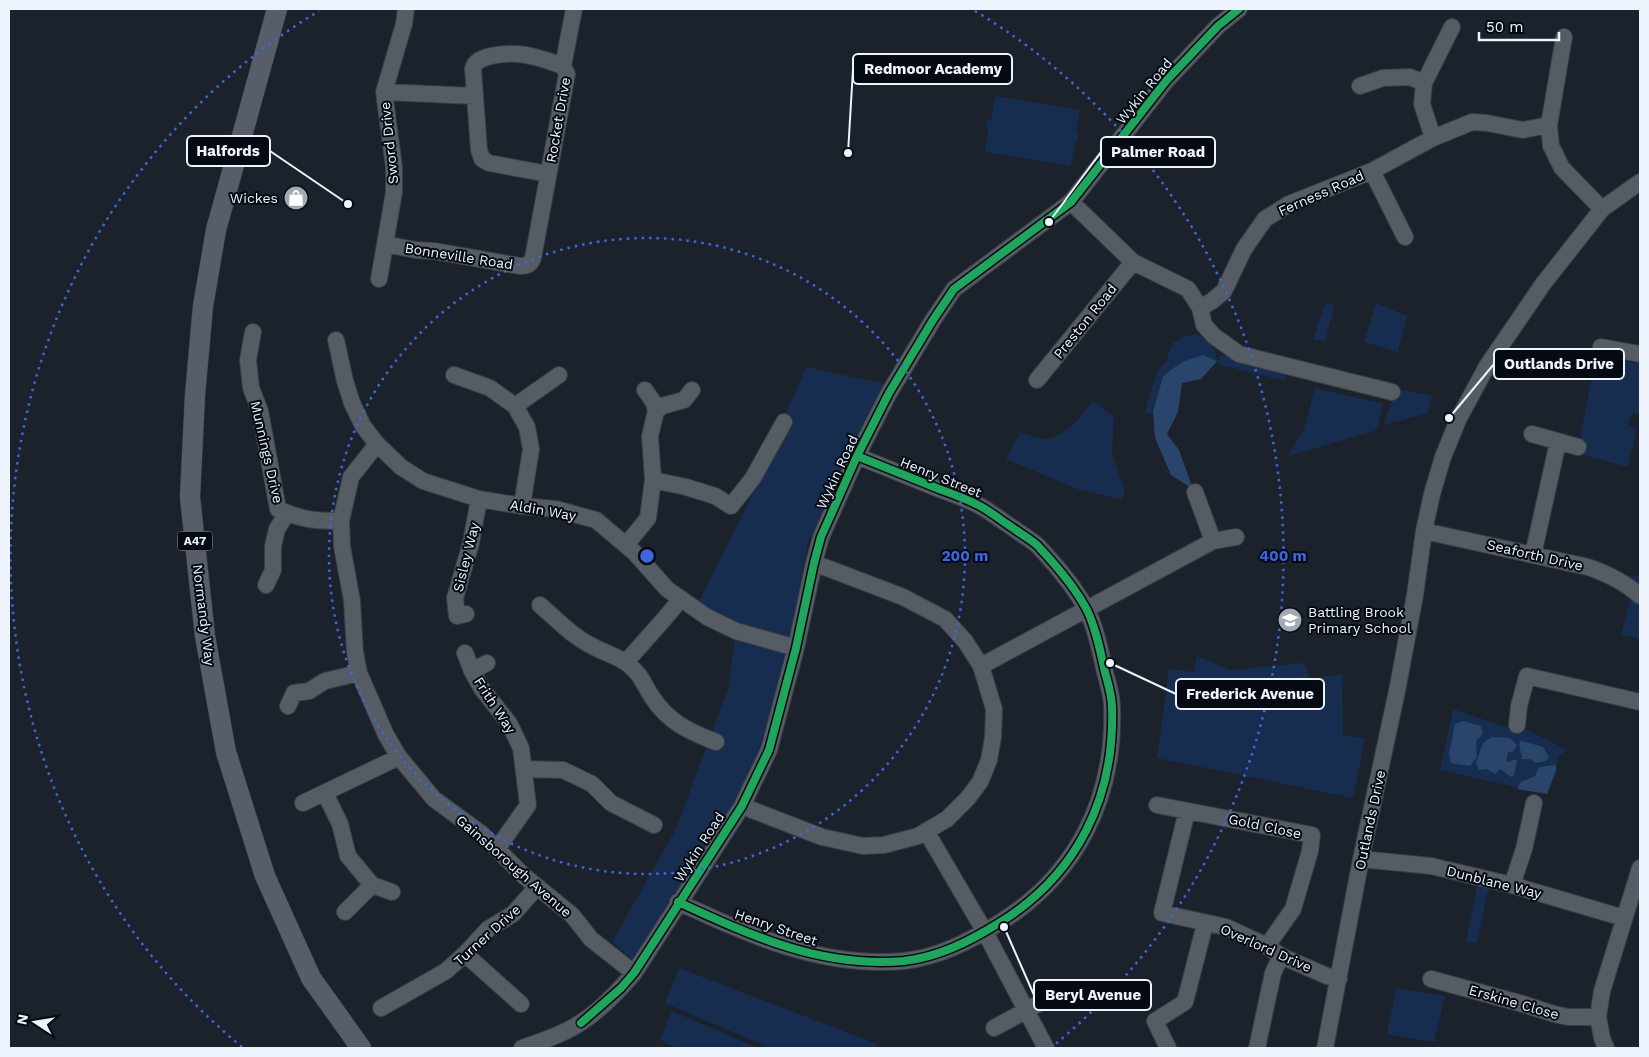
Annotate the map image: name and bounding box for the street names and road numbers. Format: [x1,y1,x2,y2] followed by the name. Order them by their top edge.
[1113,55,1175,127] street label: Wykin Road
[543,76,573,164] street label: Rocket Drive
[377,101,401,185] street label: Sword Drive
[1276,167,1366,219] street label: Ferness Road
[404,240,514,272] street label: Bonneville Road
[1050,280,1120,362] street label: Preston Road
[247,399,287,505] street label: Munnings Drive
[813,432,861,512] street label: Wykin Road
[898,453,984,501] street label: Henry Street
[509,496,578,524] street label: Aldin Way
[450,520,483,593] street label: Sisley Way
[178,532,212,550] road number: A47
[1485,536,1585,574] street label: Seaforth Drive
[190,563,218,667] street label: Normandy Way
[471,674,520,737] street label: Frith Way
[1352,769,1388,871] street label: Outlands Drive
[671,809,727,885] street label: Wykin Road
[1227,810,1303,842] street label: Gold Close
[453,812,575,920] street label: Gainsborough Avenue
[1445,862,1544,902] street label: Dunblane Way
[451,901,523,969] street label: Turner Drive
[733,905,820,949] street label: Henry Street
[1218,921,1314,975] street label: Overlord Drive
[1467,982,1561,1022] street label: Erskine Close

